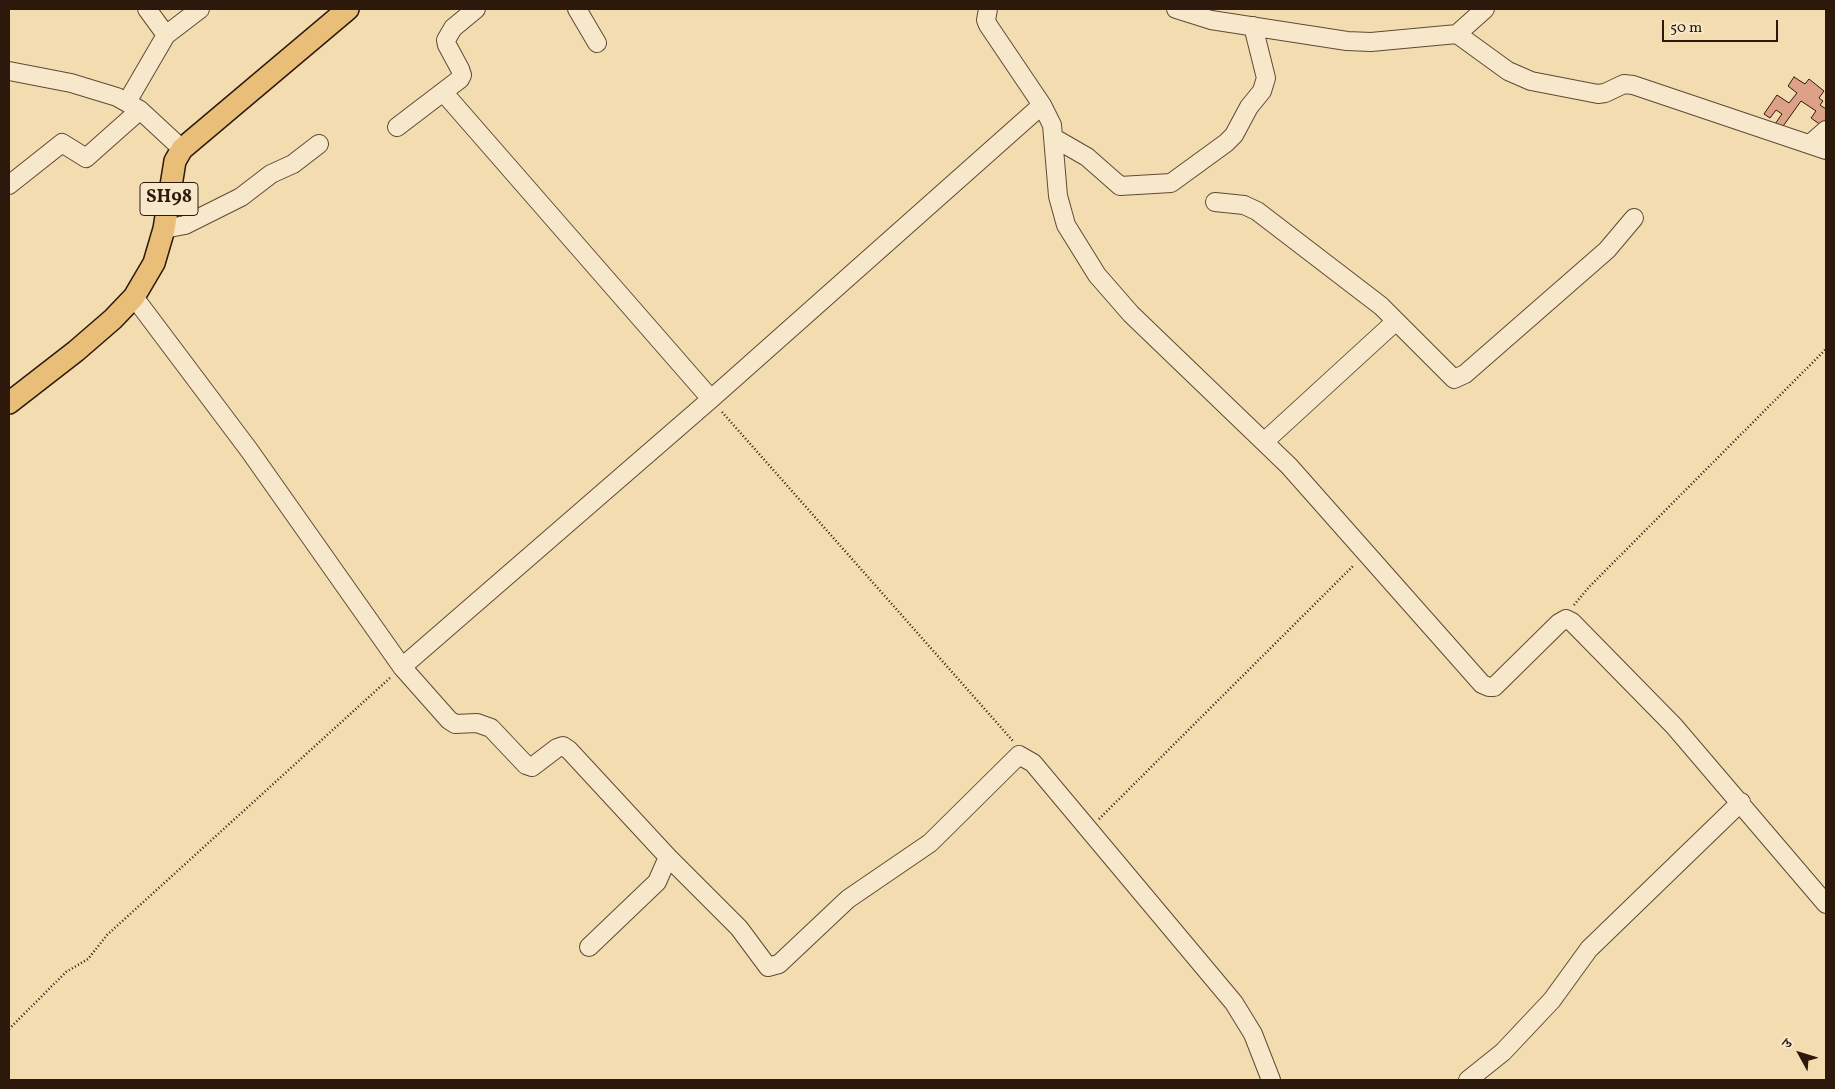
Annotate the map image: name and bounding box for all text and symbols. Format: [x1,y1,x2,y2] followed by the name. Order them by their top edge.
[1665,10,1781,42] scale bar
[1670,18,1702,39] text: 50 m
[140,182,198,215] road number: SH98
[1775,1029,1825,1079] north arrow
[1778,1035,1798,1053] text: उ

